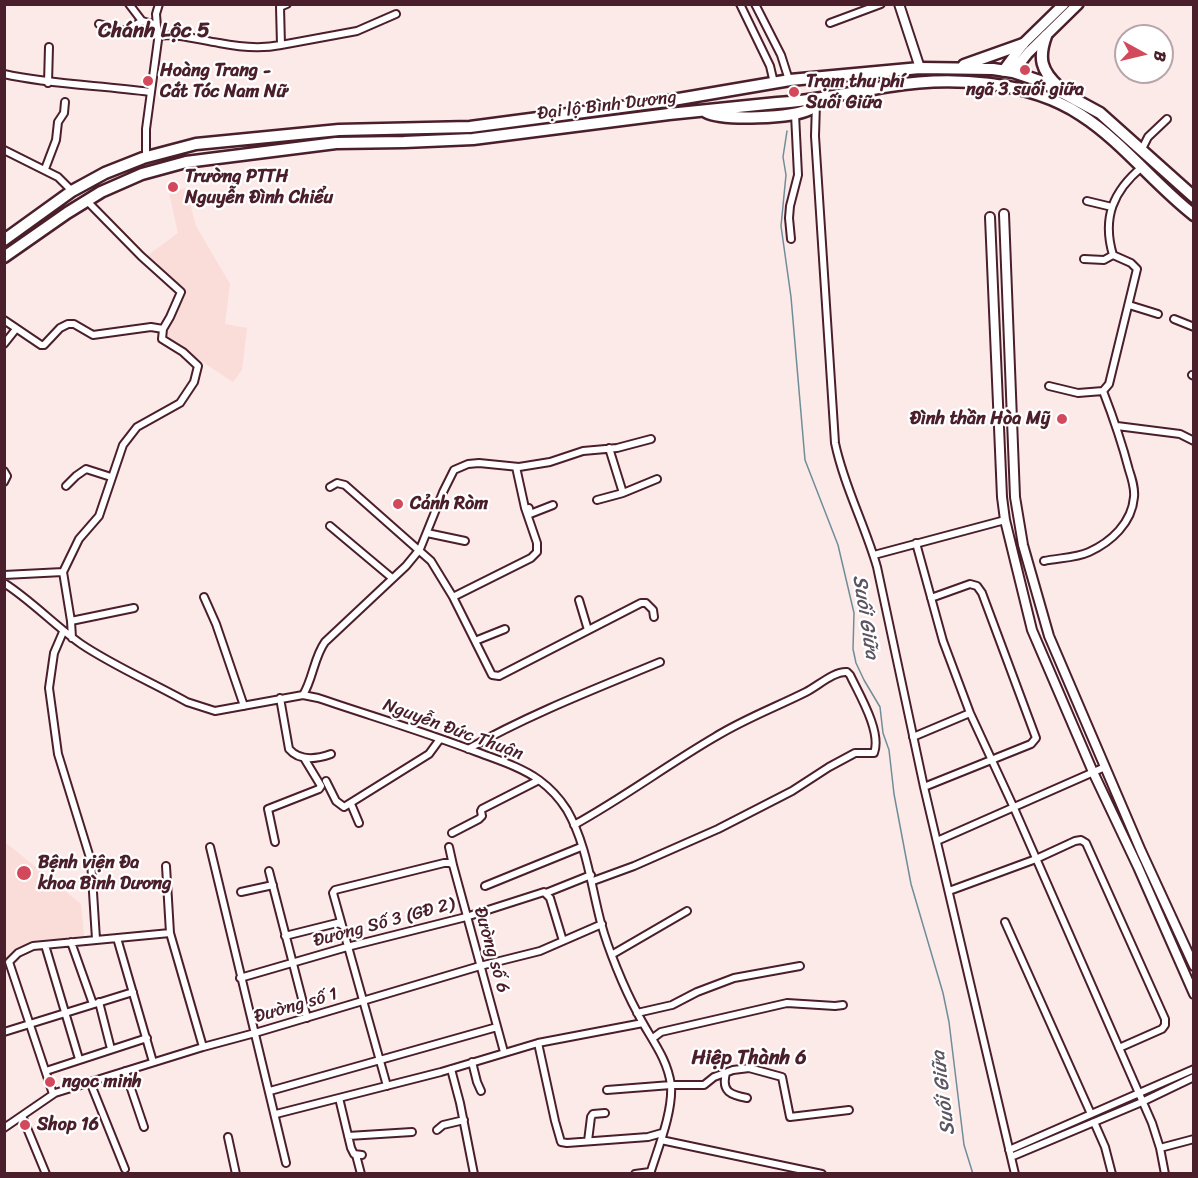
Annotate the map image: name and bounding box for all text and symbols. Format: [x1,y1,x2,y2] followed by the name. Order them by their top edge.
[98,19,210,45] district label: Chánh Lộc 5
[1114,24,1174,84] north arrow
[1145,49,1175,63] text: B
[160,60,288,103] place label: Hoàng Trang - Cắt Tóc Nam Nữ
[1018,63,1032,77] marker: ngã 3 suối giữa
[806,71,905,113] place label: Trạm thu phí Suối Giữa
[141,74,155,88] marker: Hoàng Trang - Cắt Tóc Nam Nữ
[966,79,1084,101] place label: ngã 3 suối giữa
[787,85,801,99] marker: Trạm thu phí Suối Giữa
[536,87,678,125] street label: Đại lộ Bình Dương
[185,166,333,208] place label: Trường PTTH Nguyễn Đình Chiểu
[166,180,180,194] marker: Trường PTTH Nguyễn Đình Chiểu
[910,408,1050,430] place label: Đình thần Hòa Mỹ
[1055,412,1069,426] marker: Đình thần Hòa Mỹ
[410,493,488,515] place label: Cảnh Ròm
[391,497,405,511] marker: Cảnh Ròm
[847,573,883,661] water label: Suối Giữa
[380,695,526,765] street label: Nguyễn Đức Thuận
[38,852,171,894] place label: Bệnh viện Đa khoa Bình Dương
[15,864,33,882] marker: Bệnh viện Đa khoa Bình Dương
[311,894,457,952] street label: Đường Số 3 (GĐ 2)
[468,905,514,995] street label: Đường số 6
[252,984,340,1028] street label: Đường số 1
[691,1047,807,1071] district label: Hiệp Thành 6
[927,1050,961,1136] water label: Suối Giữa
[62,1071,142,1093] place label: ngoc minh
[43,1075,57,1089] marker: ngoc minh
[37,1114,99,1136] place label: Shop 16
[18,1118,32,1132] marker: Shop 16

